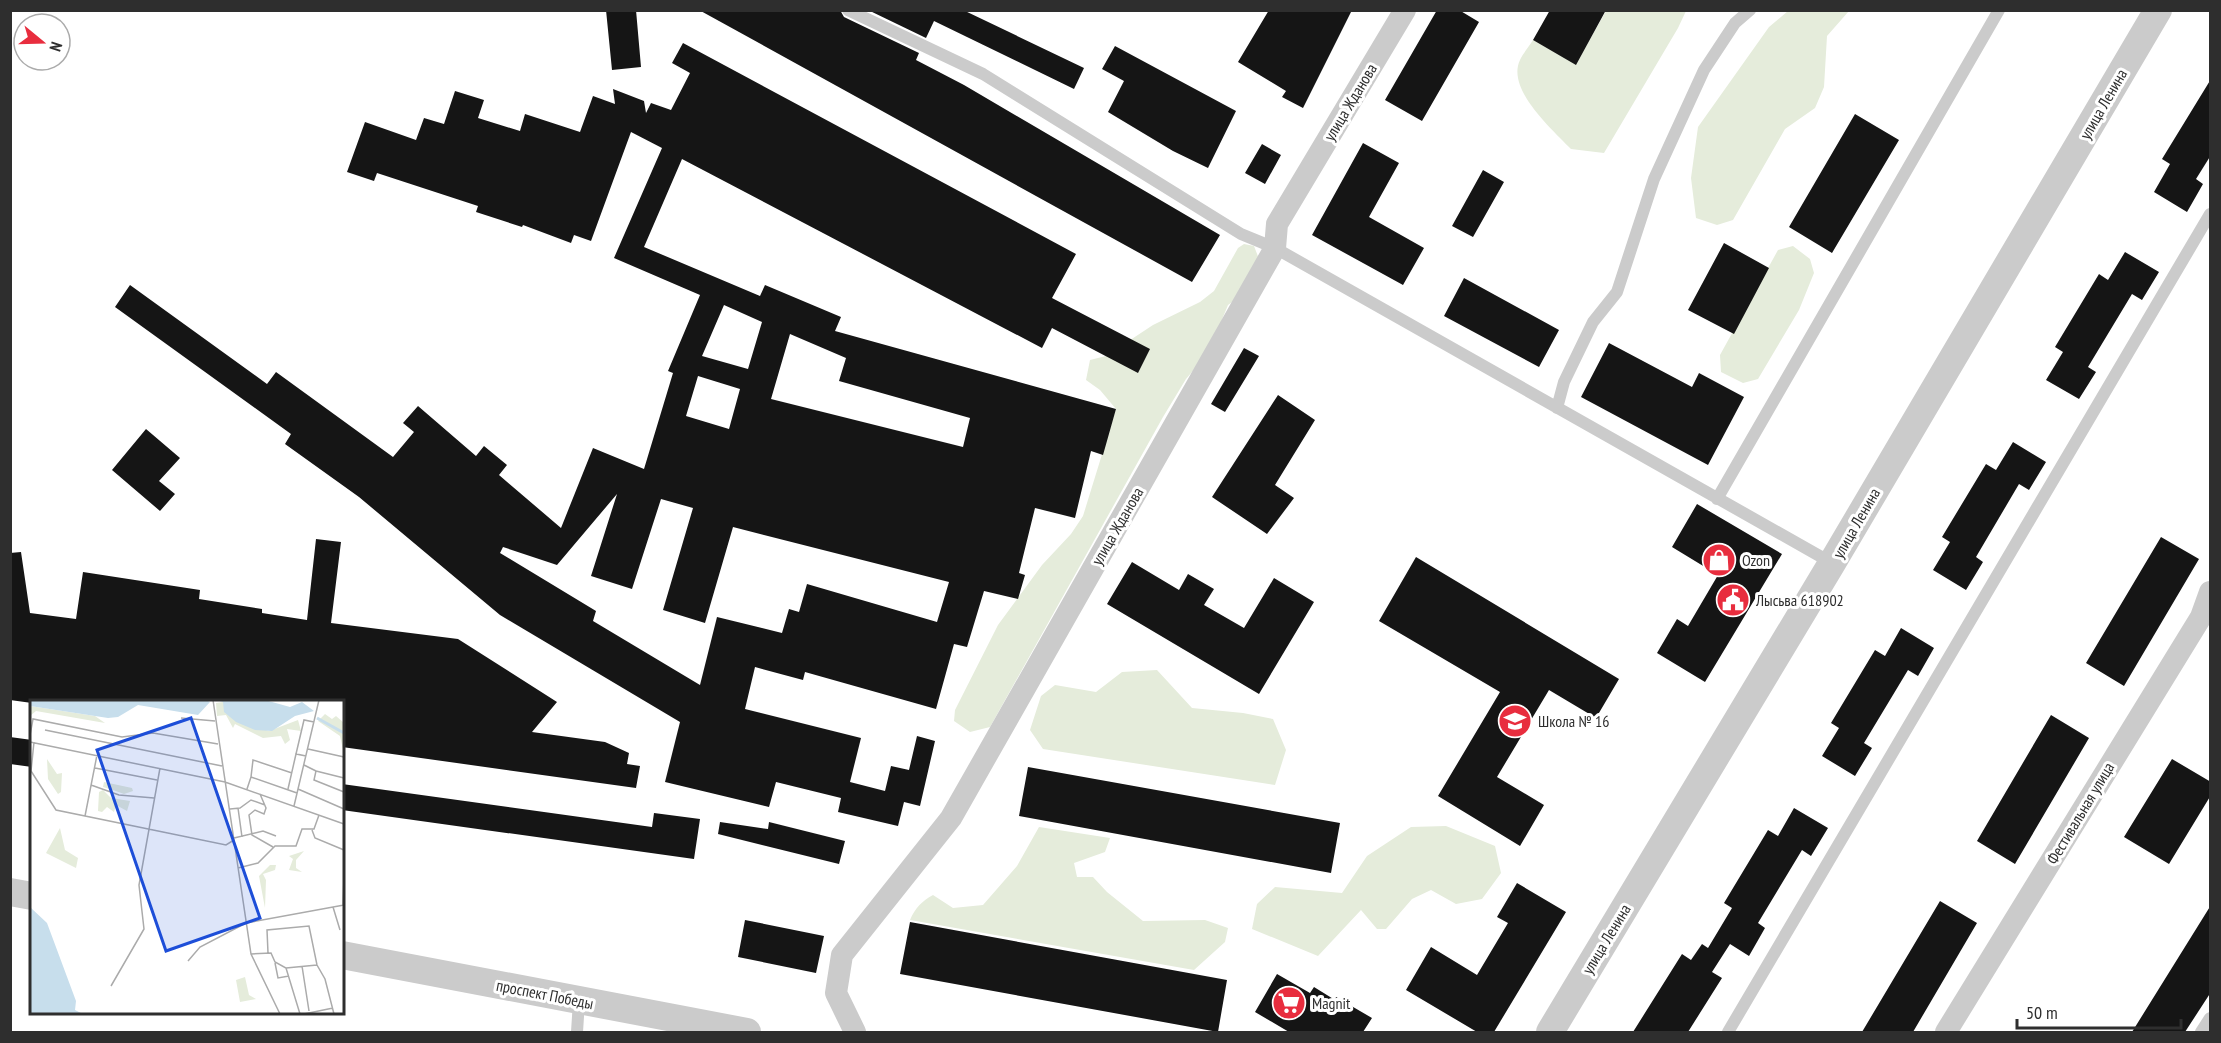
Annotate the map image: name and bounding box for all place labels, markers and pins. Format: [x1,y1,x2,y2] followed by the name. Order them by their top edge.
[1701,542,1737,578] shop icon: Ozon
[1742,550,1770,570] place label: Ozon
[1715,582,1751,618] public building icon: Лысьва 618902
[1755,590,1844,610] place label: Лысьва 618902
[1497,703,1533,739] school or university icon: Школа № 16
[1538,711,1609,731] place label: Школа № 16
[1271,985,1307,1021] supermarket icon: Magnit
[1312,993,1351,1013] place label: Magnit

